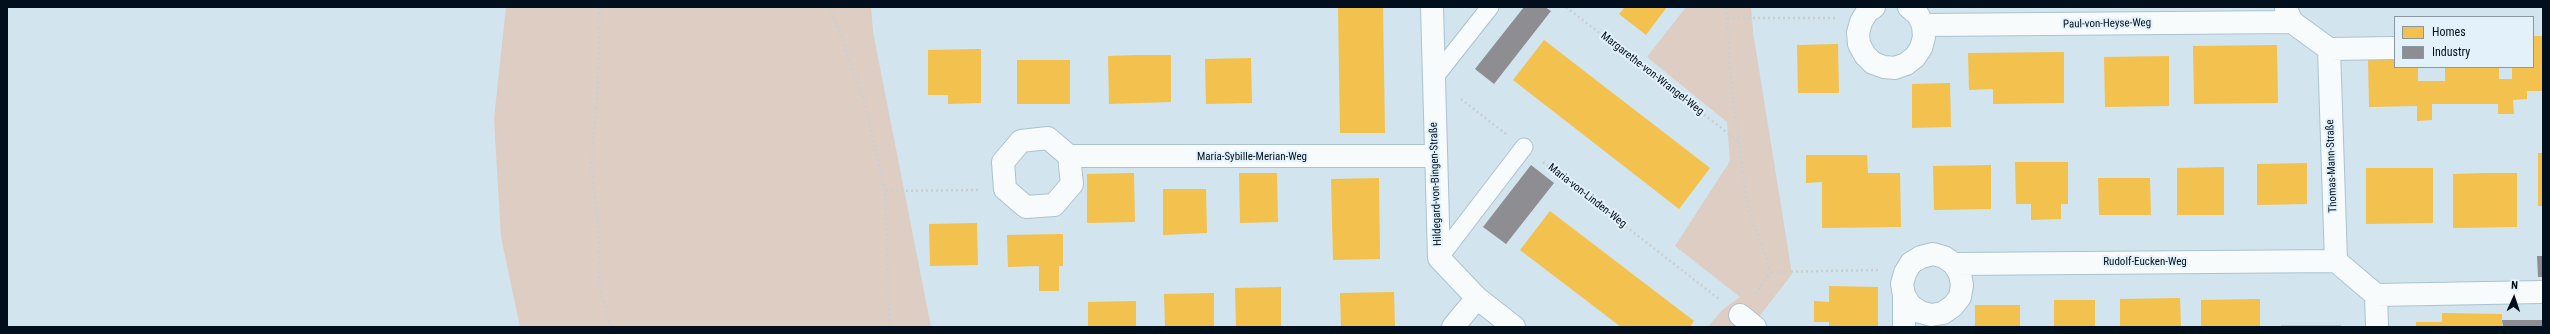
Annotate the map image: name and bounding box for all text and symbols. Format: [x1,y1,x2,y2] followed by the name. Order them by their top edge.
[2394,16,2534,68] legend
[2063,17,2151,31] street label: Paul-von-Heyse-Weg
[2432,25,2466,39] text: Homes
[1598,30,1706,118] street label: Margarethe-von-Wrangel-Weg
[2432,45,2470,59] text: Industry
[2324,119,2340,213] street label: Thomas-Mann-Straße
[1427,122,1445,246] street label: Hildegard-von-Bingen-Straße
[1197,150,1307,164] street label: Maria-Sybille-Merian-Weg
[1545,161,1629,231] street label: Maria-von-Linden-Weg
[2103,255,2187,269] street label: Rudolf-Eucken-Weg
[2494,278,2534,318] north arrow
[2511,279,2518,292] text: N

